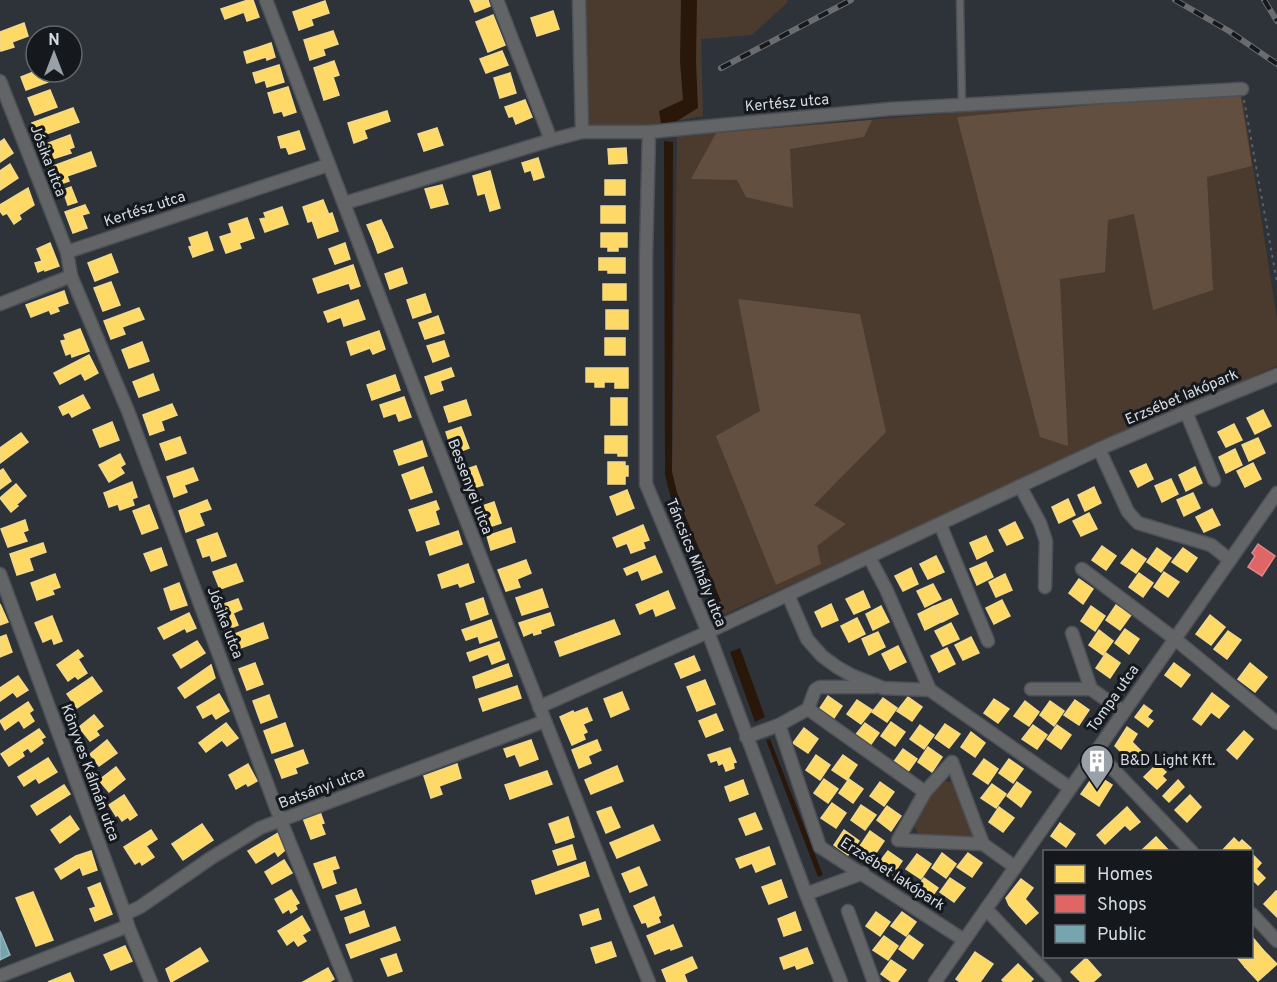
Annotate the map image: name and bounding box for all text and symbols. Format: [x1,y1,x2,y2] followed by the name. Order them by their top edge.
[24,24,84,84] north arrow
[48,31,60,51] text: N
[744,91,830,117] street label: Kertész utca
[25,122,69,200] street label: Jósika utca
[102,188,188,232] street label: Kertész utca
[1123,366,1241,430] street label: Erzsébet lakópark
[442,436,496,538] street label: Bessenyei utca
[660,496,730,630] street label: Táncsics Mihály utca
[202,584,246,662] street label: Jósika utca
[1084,662,1144,736] street label: Tompa utca
[55,702,123,844] street label: Könyves Kálmán utca
[1079,743,1115,790] building icon: B&D Light Kft.
[1120,752,1215,771] place label: B&D Light Kft.
[276,764,368,814] street label: Batsányi utca
[836,834,948,916] street label: Erzsébet lakópark
[1043,850,1253,958] legend
[1097,864,1153,887] text: Homes
[1097,894,1147,917] text: Shops
[1097,924,1147,947] text: Public

